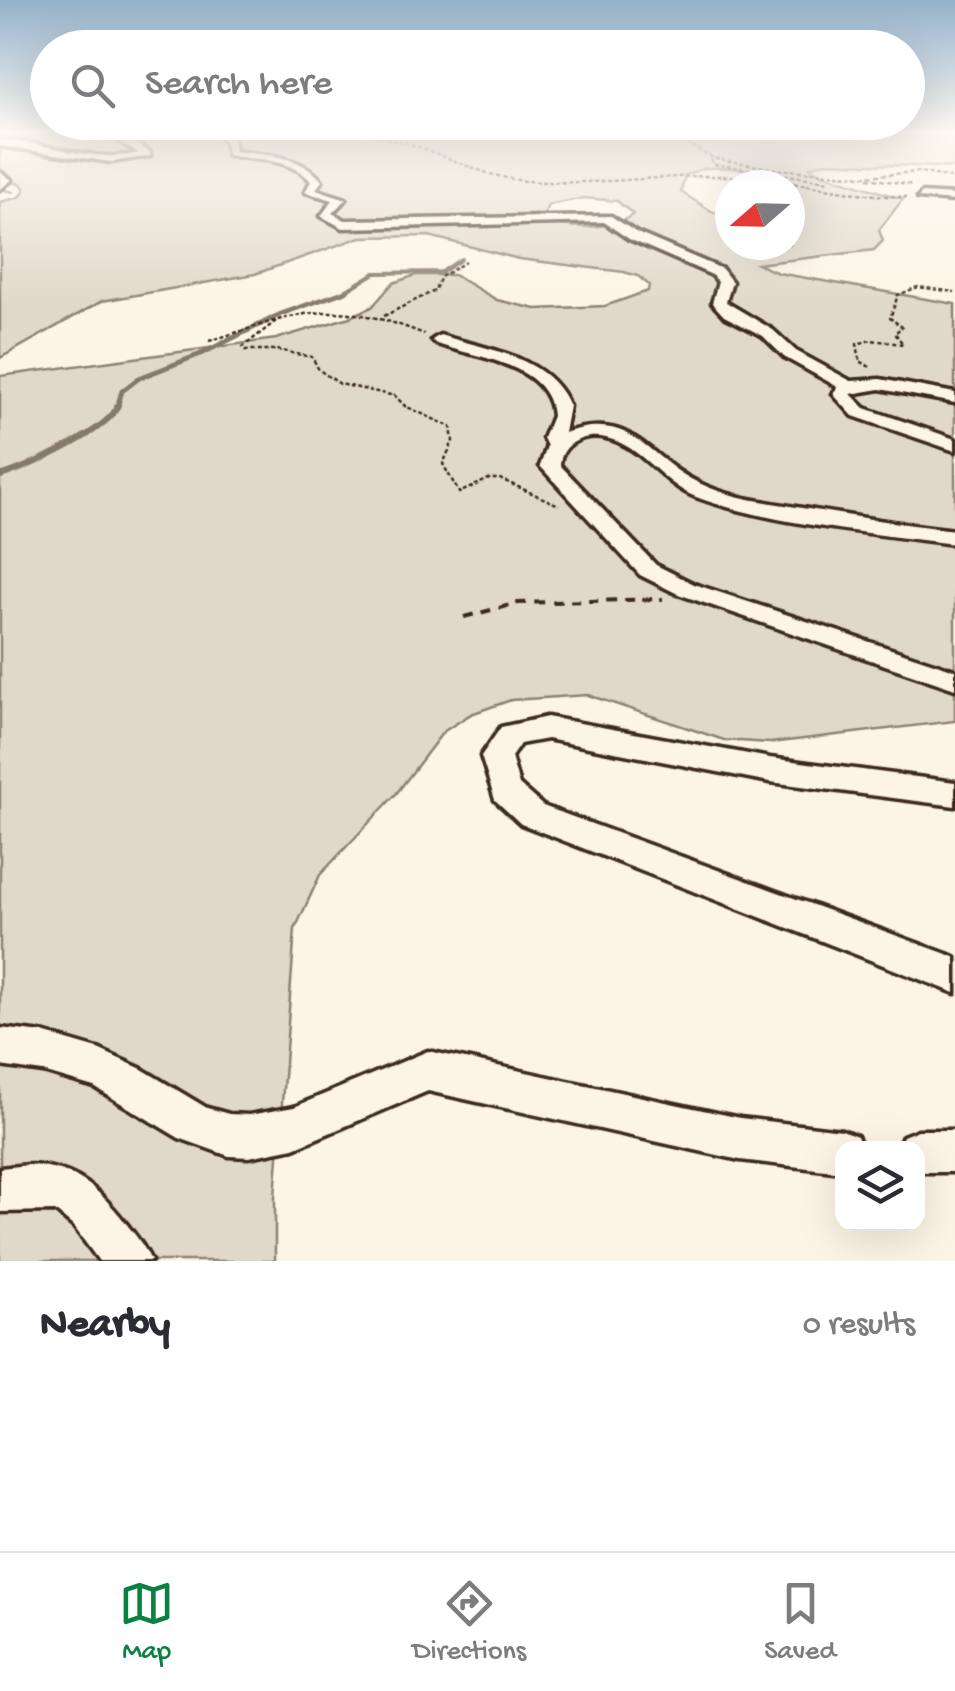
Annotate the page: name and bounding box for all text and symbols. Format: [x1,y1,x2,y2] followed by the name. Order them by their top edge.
[30,30,925,140] search box
[65,58,120,113] icon: search
[145,63,332,107] text: Search here
[715,170,805,260] north arrow
[835,1141,925,1231] map controls
[835,1141,925,1231] button: layers
[40,1302,170,1351] text: Nearby
[803,1307,915,1345] text: 0 results
[119,1576,174,1669] tab: Map
[412,1576,526,1669] tab: Directions
[764,1576,836,1669] tab: Saved

